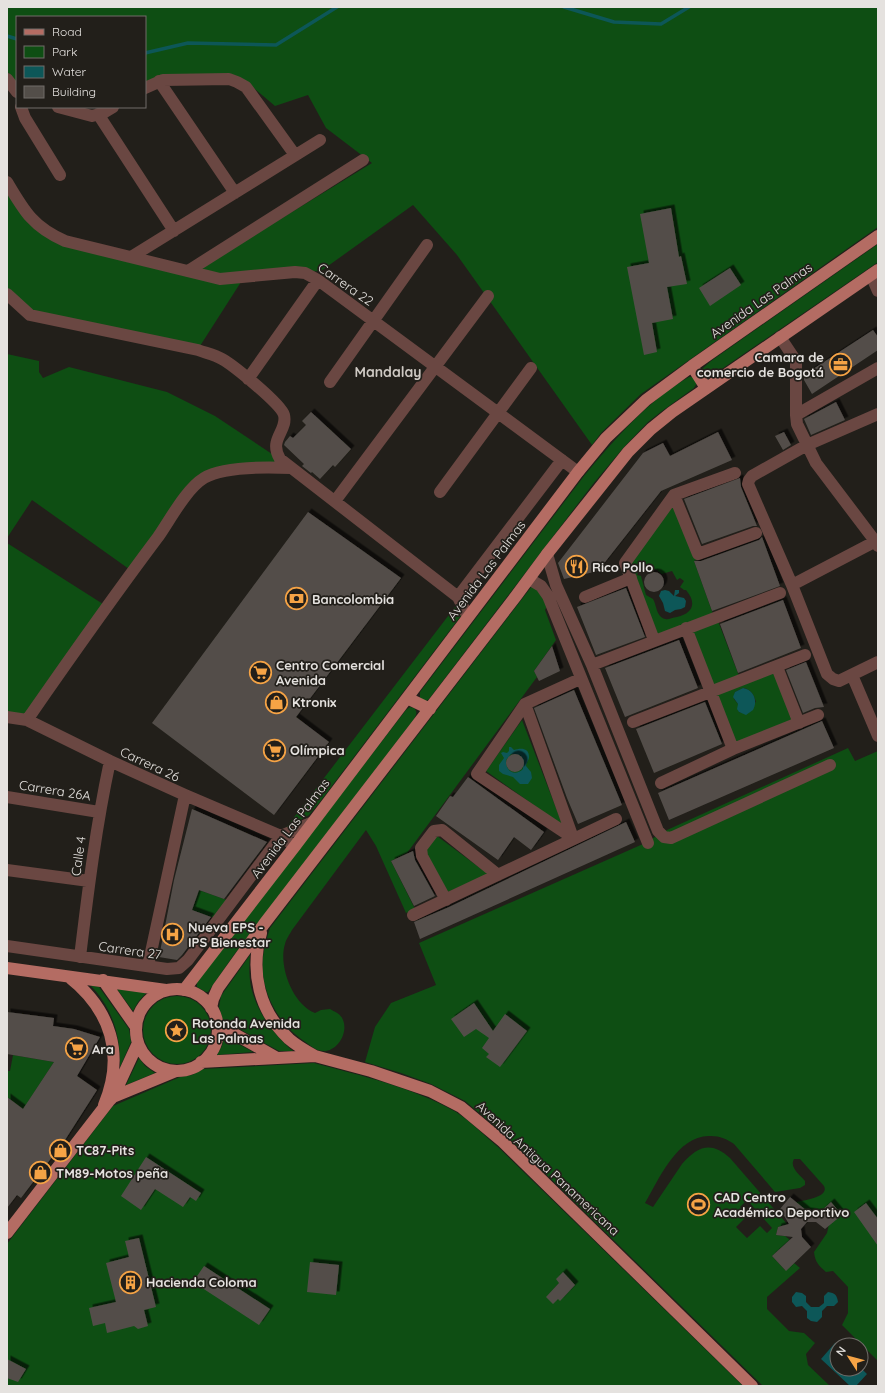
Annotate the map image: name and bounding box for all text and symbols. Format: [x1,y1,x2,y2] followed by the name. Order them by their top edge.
[16,16,146,108] legend
[52,24,82,39] text: Road
[52,44,77,59] text: Park
[52,64,87,79] text: Water
[52,84,96,99] text: Building
[315,259,377,309] street label: Carrera 22
[707,259,815,341] street label: Avenida Las Palmas
[697,349,824,380] place label: Camara de comercio de Bogotá
[827,351,853,377] office icon: Camara de comercio de Bogotá
[355,363,421,381] district label: Mandalay
[443,517,529,623] street label: Avenida Las Palmas
[564,554,590,580] restaurant icon: Rico Pollo
[592,559,653,575] place label: Rico Pollo
[284,586,310,612] bank icon: Bancolombia
[312,591,394,607] place label: Bancolombia
[276,657,385,688] place label: Centro Comercial Avenida
[247,659,273,685] supermarket icon: Centro Comercial Avenida
[264,689,290,715] shop icon: Ktronix
[292,694,337,710] place label: Ktronix
[262,737,288,763] supermarket icon: Olímpica
[290,742,345,758] place label: Olímpica
[118,743,182,785] street label: Carrera 26
[247,775,333,881] street label: Avenida Las Palmas
[18,776,93,804] street label: Carrera 26A
[67,835,89,877] street label: Calle 4
[188,919,271,950] place label: Nueva EPS - IPS Bienestar
[159,921,185,947] hospital icon: Nueva EPS - IPS Bienestar
[98,938,163,962] street label: Carrera 27
[192,1015,300,1046] place label: Rotonda Avenida Las Palmas
[164,1017,190,1043] place icon: Rotonda Avenida Las Palmas
[64,1036,90,1062] supermarket icon: Ara
[92,1041,114,1057] place label: Ara
[473,1097,623,1239] street label: Avenida Antigua Panamericana
[48,1137,74,1163] shop icon: TC87-Pits
[76,1142,134,1158] place label: TC87-Pits
[27,1160,53,1186] shop icon: TM89-Motos peña
[56,1165,168,1181] place label: TM89-Motos peña
[714,1189,849,1220] place label: CAD Centro Académico Deportivo
[686,1191,712,1217] sports icon: CAD Centro Académico Deportivo
[117,1269,143,1295] building icon: Hacienda Coloma
[146,1274,257,1290] place label: Hacienda Coloma
[829,1337,869,1377] north arrow
[833,1344,849,1359] text: N

